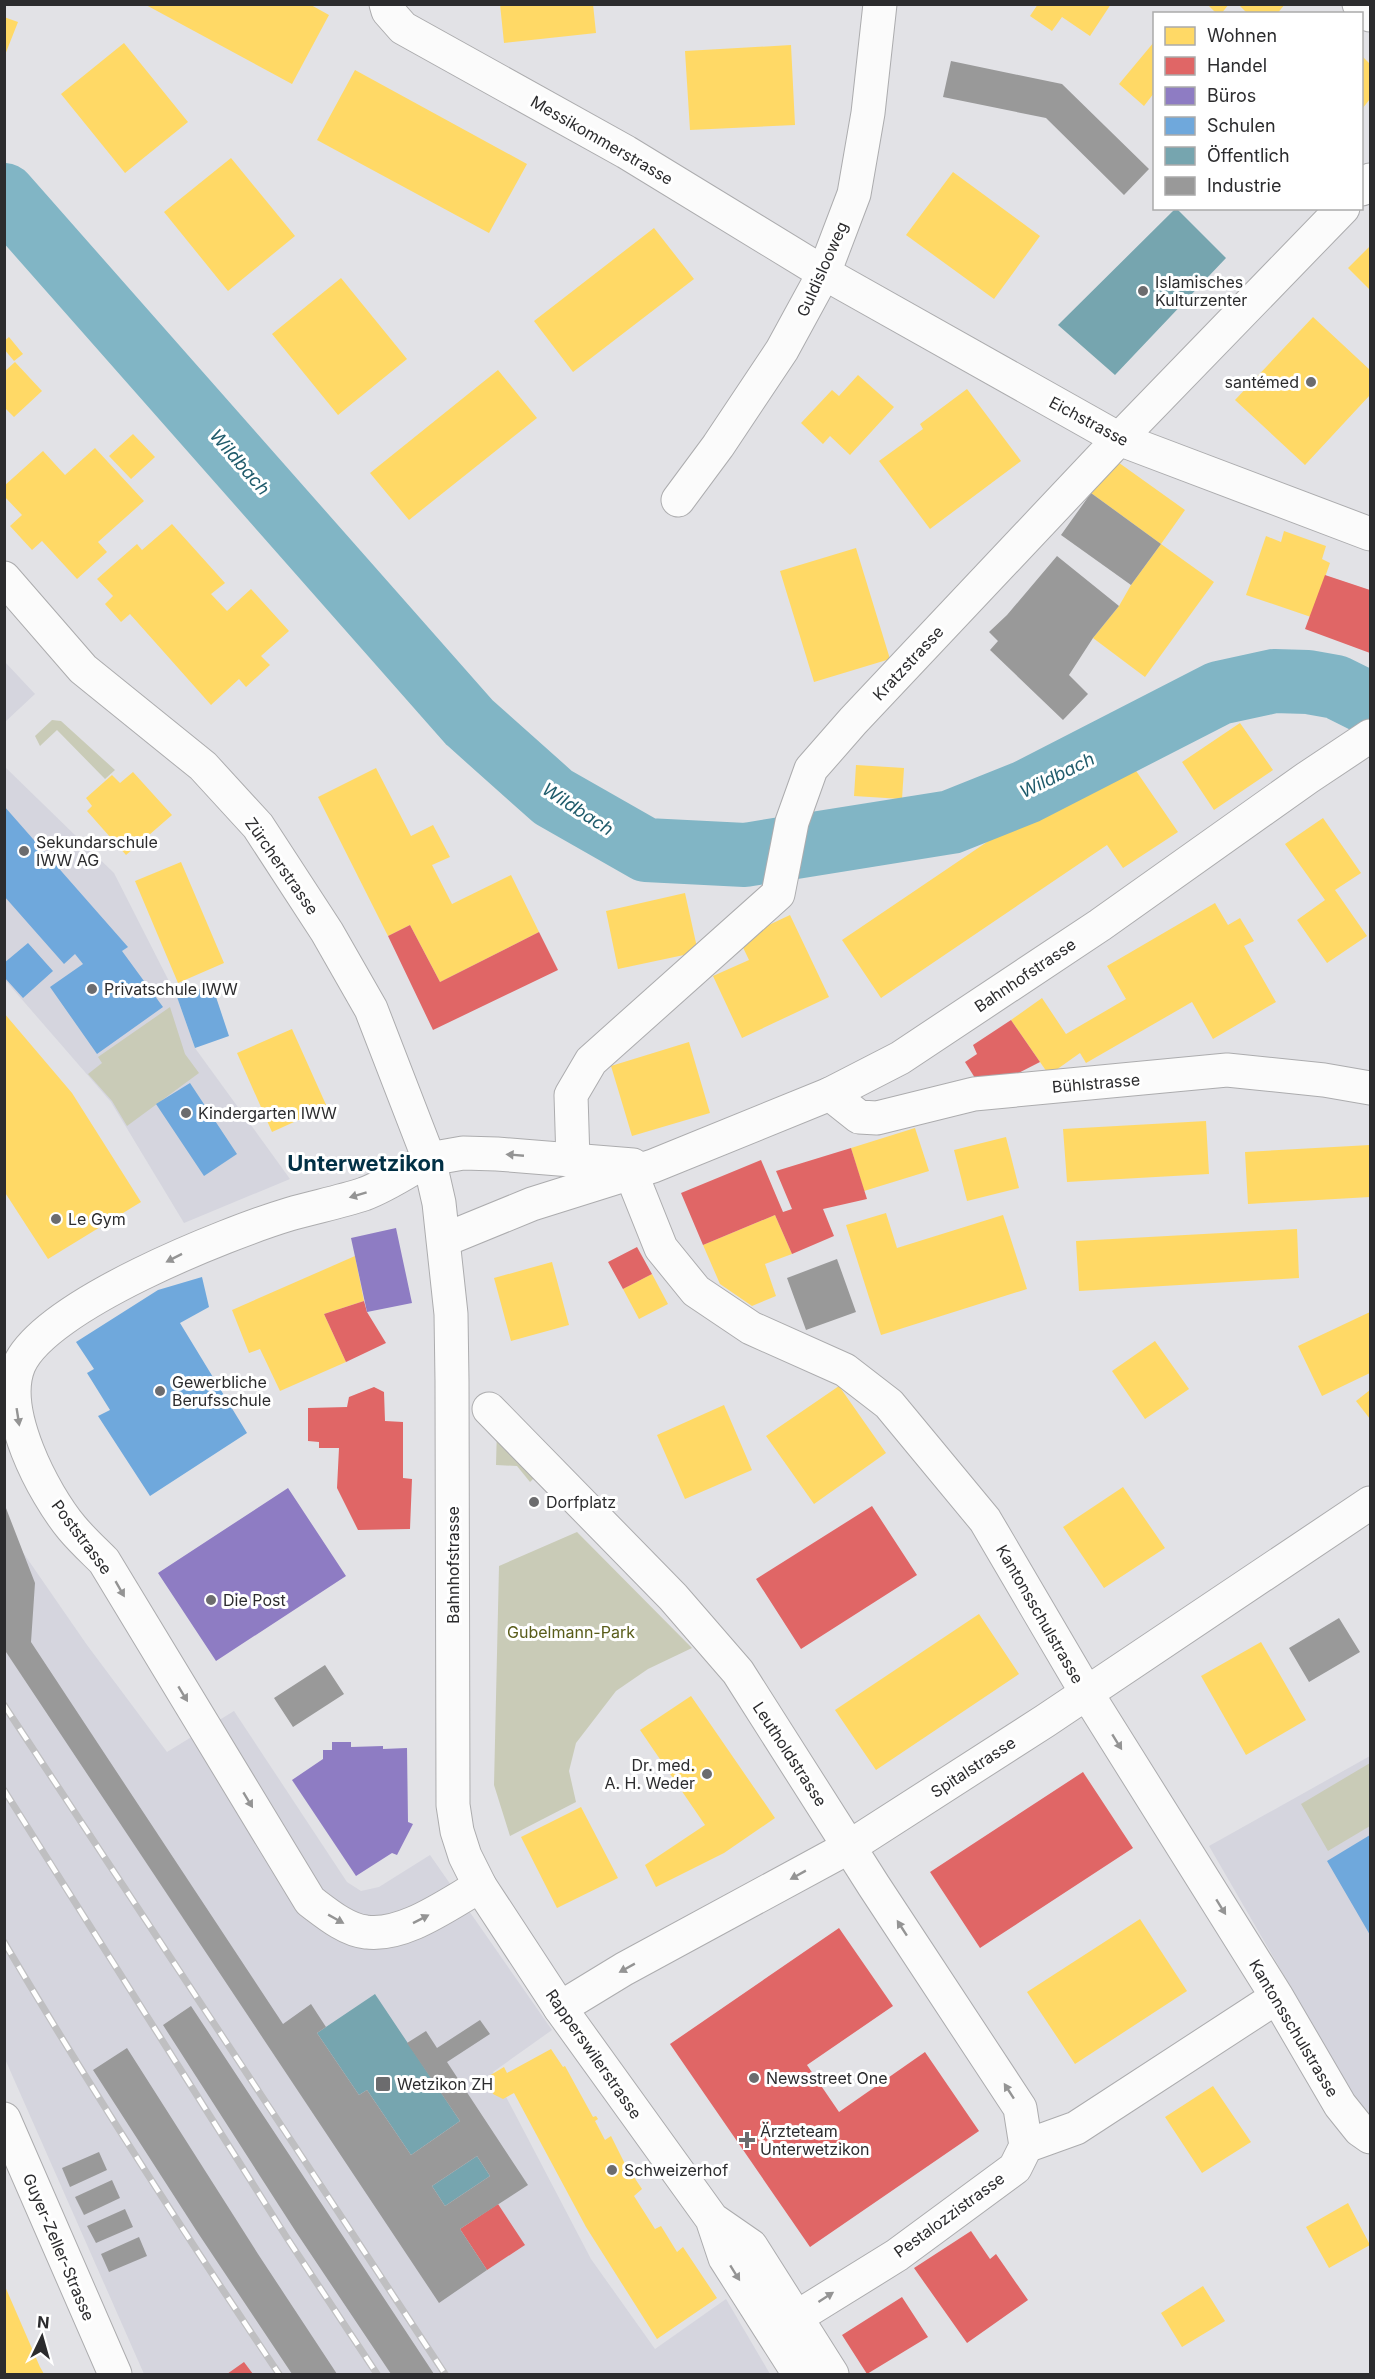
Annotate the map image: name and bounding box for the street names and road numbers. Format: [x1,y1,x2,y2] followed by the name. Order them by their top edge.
[527,91,677,189] street label: Messikommerstrasse
[792,218,852,320] street label: Guldislooweg
[1046,392,1132,450] street label: Eichstrasse
[868,622,948,704] street label: Kratzstrasse
[241,814,323,918] street label: Zürcherstrasse
[971,934,1079,1016] street label: Bahnhofstrasse
[1051,1069,1141,1097] street label: Bühlstrasse
[47,1496,117,1578] street label: Poststrasse
[443,1506,463,1624] street label: Bahnhofstrasse
[992,1541,1088,1687] street label: Kantonsschulstrasse
[749,1698,831,1810] street label: Leutholdstrasse
[927,1732,1019,1802] street label: Spitalstrasse
[1245,1956,1343,2100] street label: Kantonsschulstrasse
[542,1985,646,2123] street label: Rapperswilerstrasse
[890,2168,1008,2262] street label: Pestalozzistrasse
[19,2170,99,2324] street label: Guyer-Zeller-Strasse

